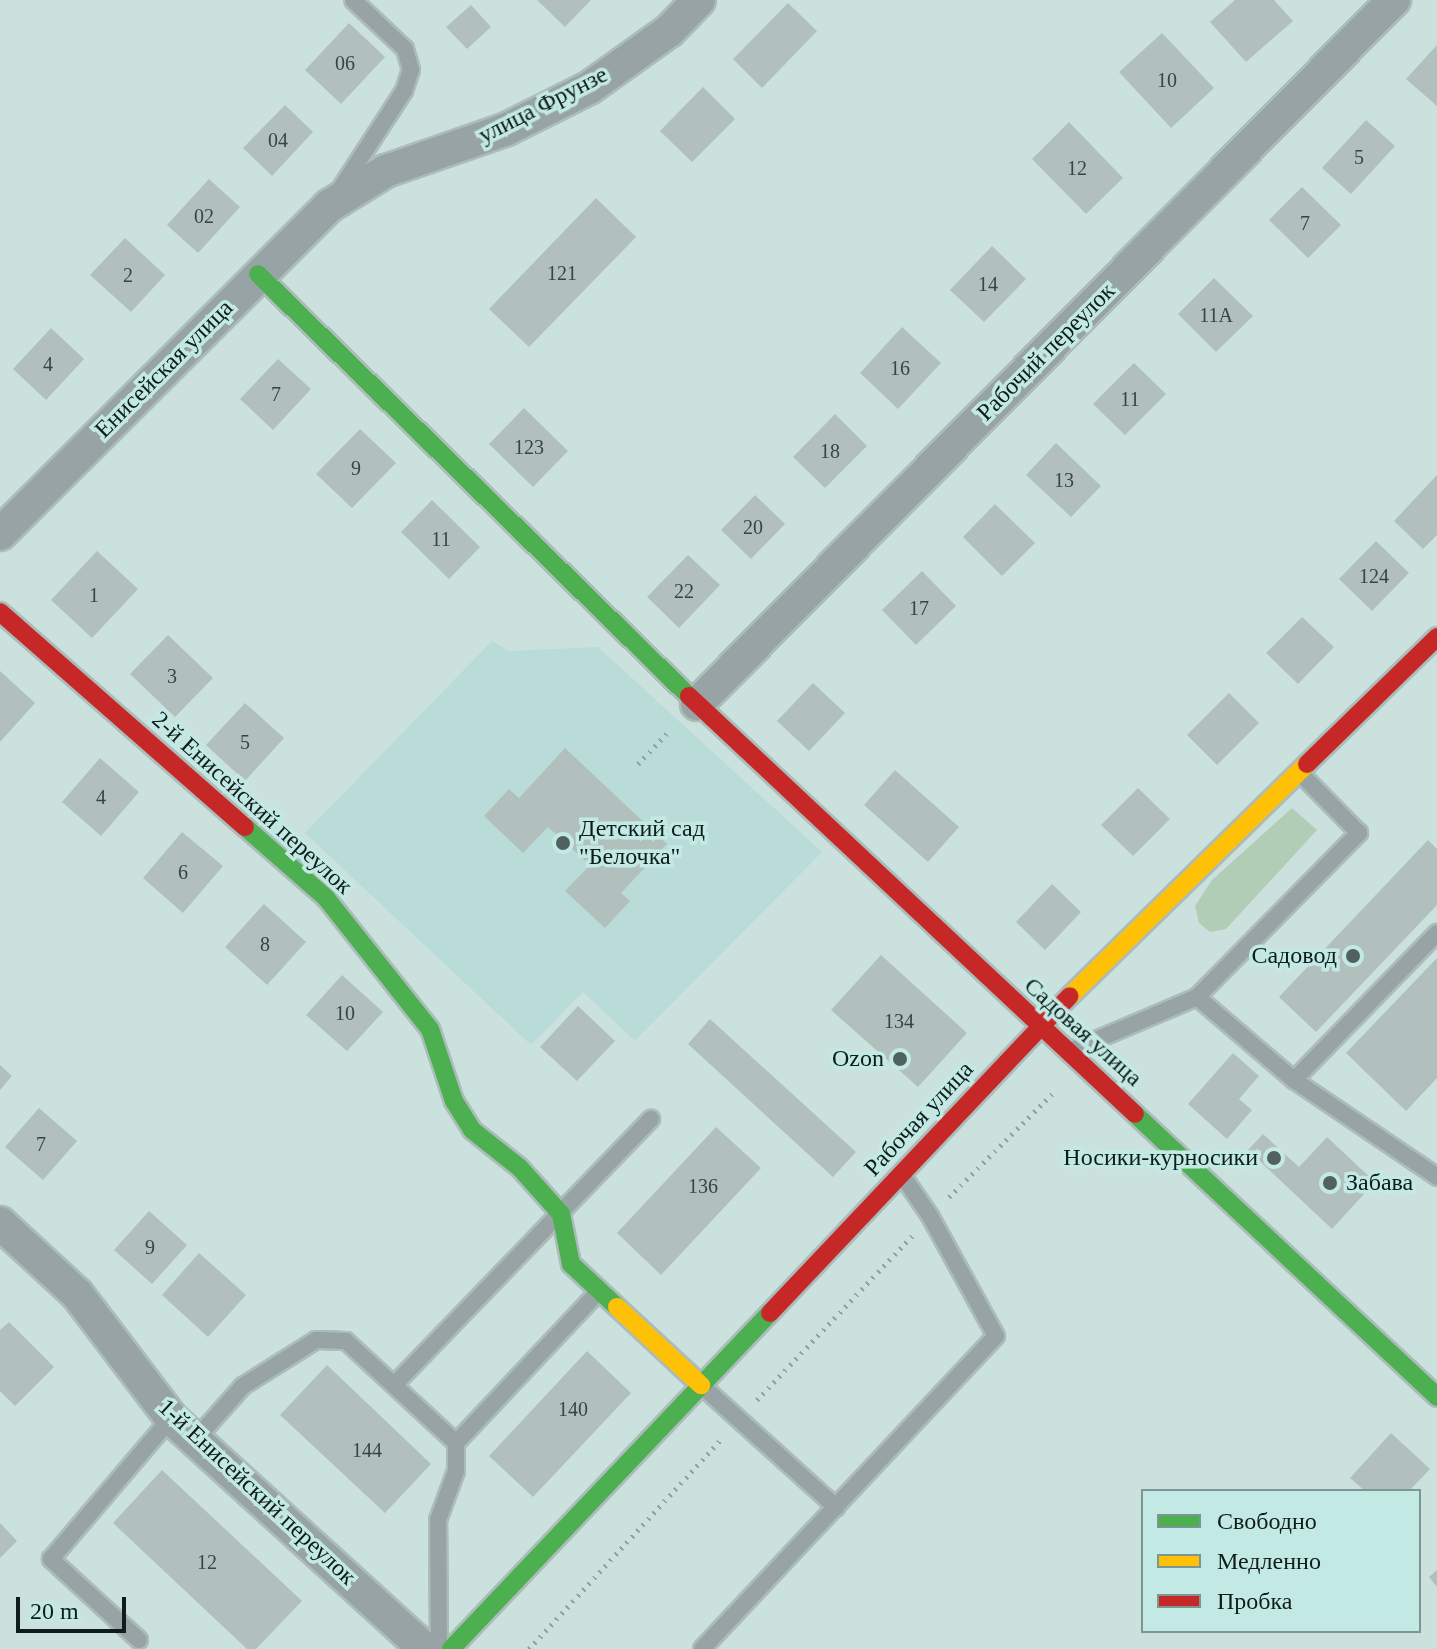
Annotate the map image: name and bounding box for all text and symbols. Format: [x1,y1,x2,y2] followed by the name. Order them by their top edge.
[335,51,355,75] house number: 06
[474,60,612,150] street label: улица Фрунзе
[1157,68,1177,92] house number: 10
[268,128,288,152] house number: 04
[1354,145,1364,169] house number: 5
[1067,156,1087,180] house number: 12
[194,204,214,228] house number: 02
[1300,211,1310,235] house number: 7
[547,261,577,285] house number: 121
[123,263,133,287] house number: 2
[978,272,998,296] house number: 14
[971,277,1121,427] street label: Рабочий переулок
[89,294,239,444] street label: Енисейская улица
[1199,303,1233,327] house number: 11А
[43,352,53,376] house number: 4
[890,356,910,380] house number: 16
[271,382,281,406] house number: 7
[1120,387,1140,411] house number: 11
[514,435,544,459] house number: 123
[820,439,840,463] house number: 18
[351,456,361,480] house number: 9
[1054,468,1074,492] house number: 13
[743,515,763,539] house number: 20
[431,527,451,551] house number: 11
[1359,564,1389,588] house number: 124
[674,579,694,603] house number: 22
[89,583,99,607] house number: 1
[909,596,929,620] house number: 17
[167,664,177,688] house number: 3
[146,705,358,901] street label: 2-й Енисейский переулок
[240,730,250,754] house number: 5
[96,785,106,809] house number: 4
[579,815,705,871] place label: Детский сад "Белочка"
[554,834,572,852] marker: Детский сад "Белочка"
[178,860,188,884] house number: 6
[260,932,270,956] house number: 8
[1251,942,1337,970] place label: Садовод
[1344,947,1362,965] marker: Садовод
[1018,972,1148,1092] street label: Садовая улица
[335,1001,355,1025] house number: 10
[884,1009,914,1033] house number: 134
[832,1045,884,1073] place label: Ozon
[891,1050,909,1068] marker: Ozon
[858,1056,980,1182] street label: Рабочая улица
[36,1132,46,1156] house number: 7
[1063,1144,1258,1172] place label: Носики-курносики
[1265,1149,1283,1167] marker: Носики-курносики
[1346,1169,1413,1197] place label: Забава
[688,1174,718,1198] house number: 136
[1321,1174,1339,1192] marker: Забава
[145,1235,155,1259] house number: 9
[152,1393,362,1591] street label: 1-й Енисейский переулок
[558,1397,588,1421] house number: 140
[352,1438,382,1462] house number: 144
[1141,1489,1421,1633] legend
[1217,1508,1317,1534] text: Свободно
[1217,1548,1321,1574] text: Медленно
[197,1550,217,1574] house number: 12
[20,1581,130,1631] scale bar
[1217,1588,1293,1614] text: Пробка
[30,1598,79,1624] text: 20 m

